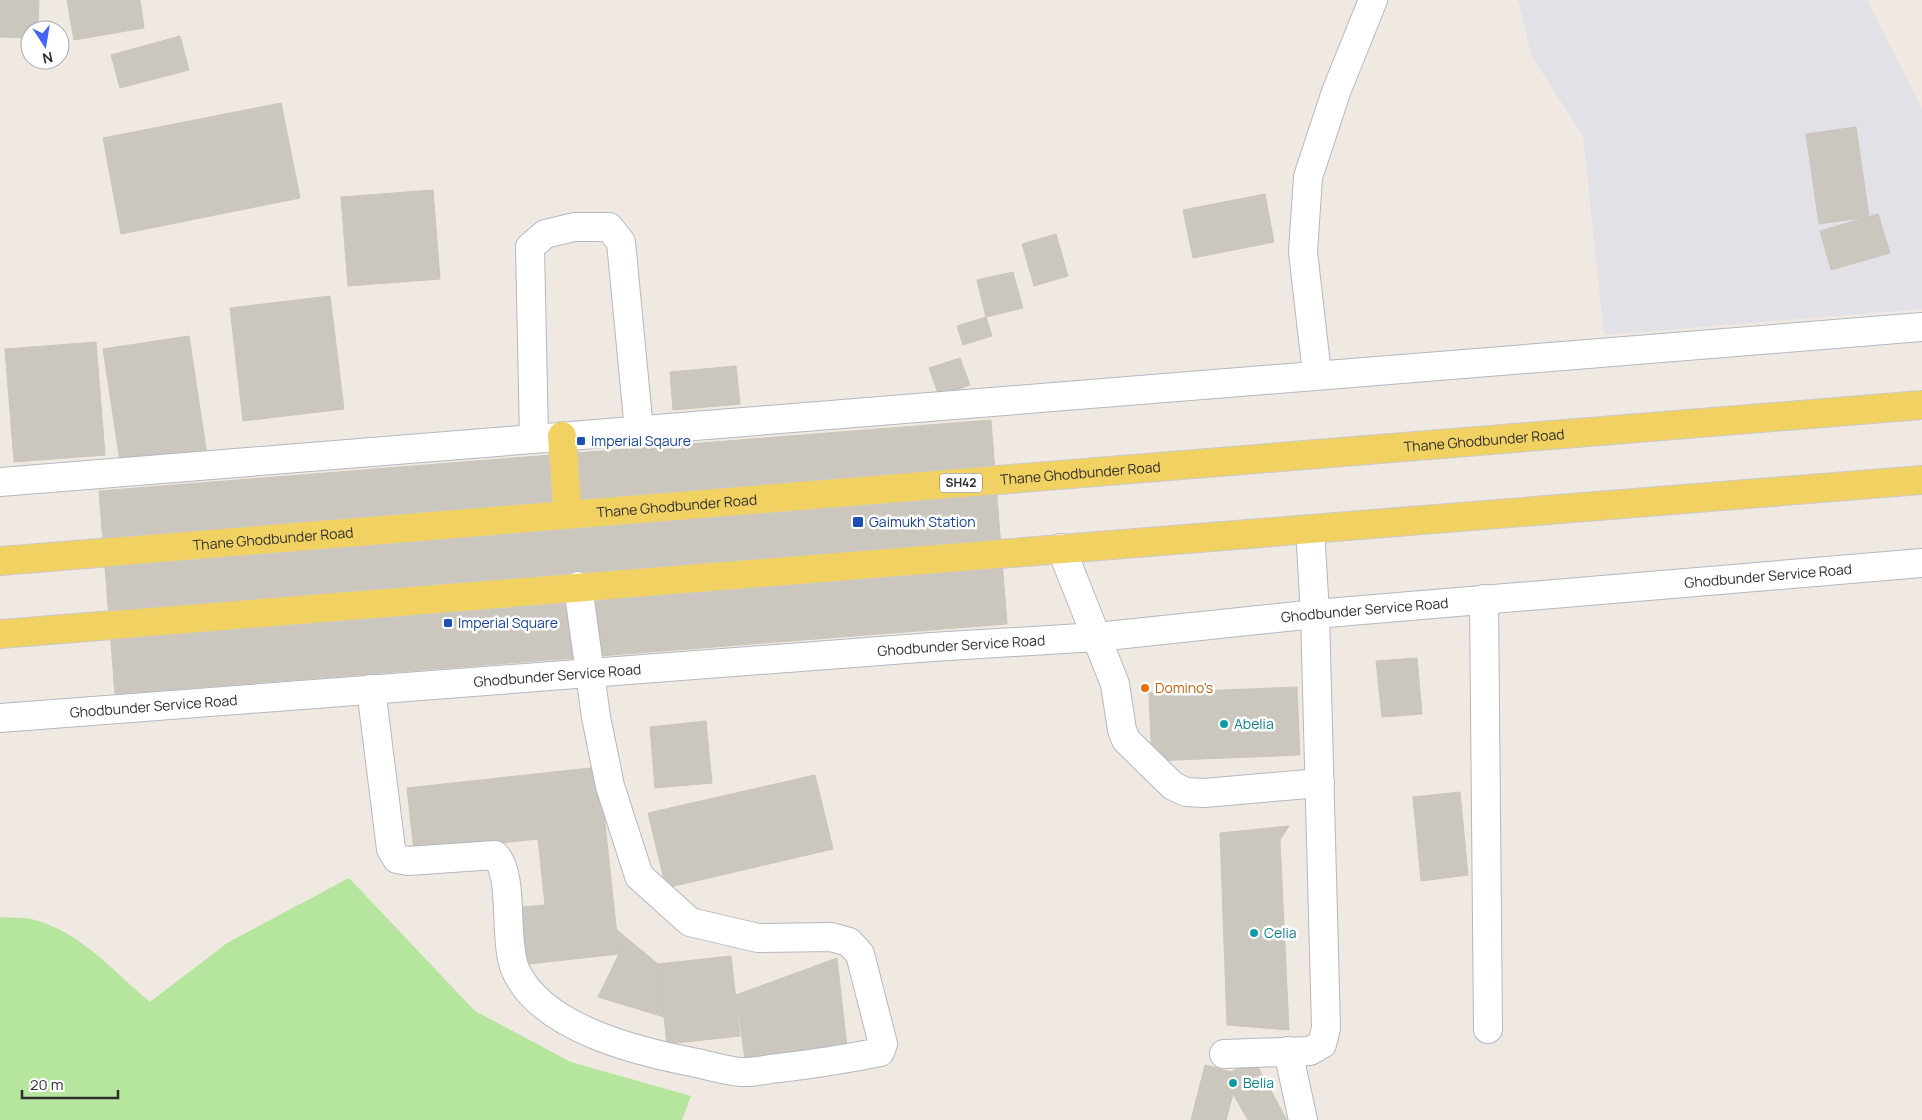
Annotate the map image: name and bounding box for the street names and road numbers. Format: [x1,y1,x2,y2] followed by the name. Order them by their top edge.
[1403,424,1565,456] street label: Thane Ghodbunder Road
[999,457,1161,489] street label: Thane Ghodbunder Road
[940,473,982,492] road number: SH42
[596,490,758,522] street label: Thane Ghodbunder Road
[192,522,354,554] street label: Thane Ghodbunder Road
[1684,559,1853,592] street label: Ghodbunder Service Road
[1280,593,1449,627] street label: Ghodbunder Service Road
[877,630,1046,660] street label: Ghodbunder Service Road
[473,659,642,691] street label: Ghodbunder Service Road
[69,690,238,722] street label: Ghodbunder Service Road

